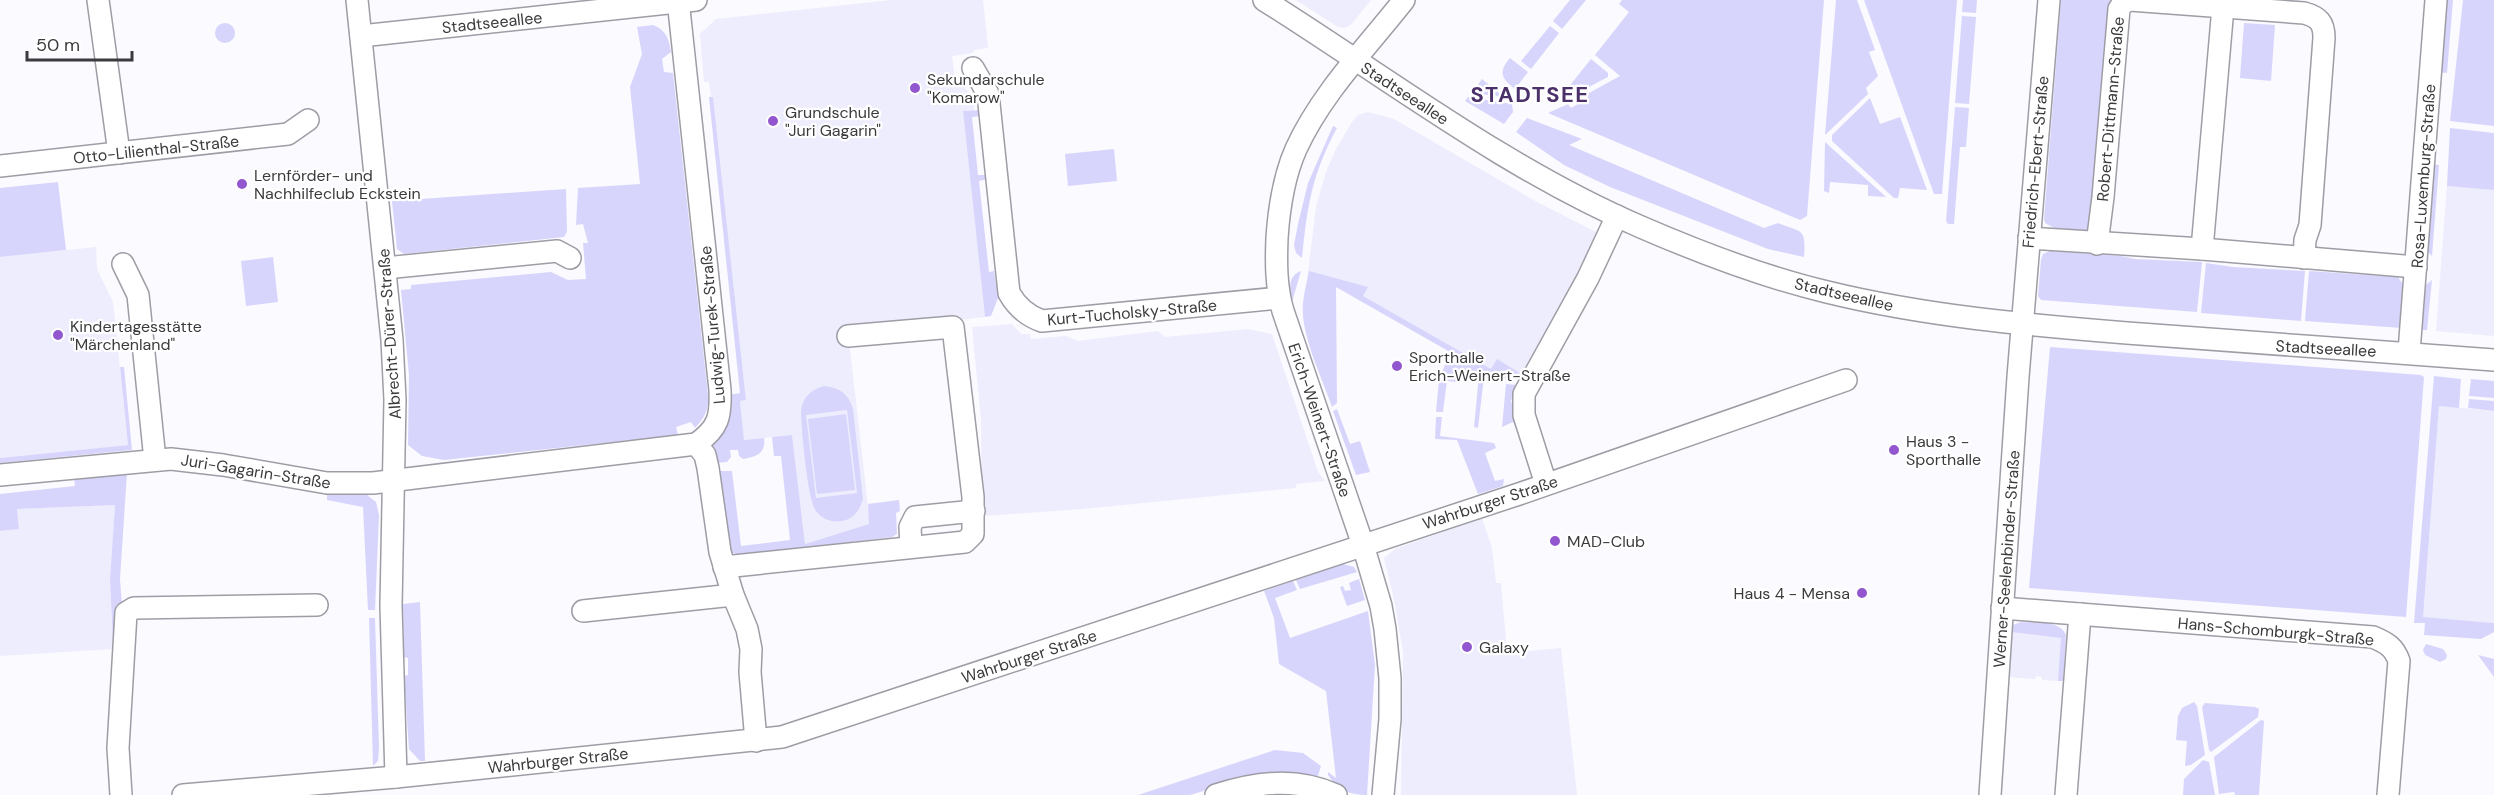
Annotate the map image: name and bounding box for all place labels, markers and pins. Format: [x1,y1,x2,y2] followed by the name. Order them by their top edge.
[927,69,1045,108] place label: Sekundarschule "Komarow"
[908,81,922,95] marker: Sekundarschule "Komarow"
[785,102,881,141] place label: Grundschule "Juri Gagarin"
[766,114,780,128] marker: Grundschule "Juri Gagarin"
[254,165,421,204] place label: Lernförder- und Nachhilfeclub Eckstein
[235,177,249,191] marker: Lernförder- und Nachhilfeclub Eckstein
[70,316,202,355] place label: Kindertagesstätte "Märchenland"
[51,328,65,342] marker: Kindertagesstätte "Märchenland"
[1409,347,1571,386] place label: Sporthalle Erich-Weinert-Straße
[1390,359,1404,373] marker: Sporthalle Erich-Weinert-Straße
[1906,431,1981,470] place label: Haus 3 - Sporthalle
[1887,443,1901,457] marker: Haus 3 - Sporthalle
[1567,531,1645,552] place label: MAD-Club
[1548,534,1562,548] marker: MAD-Club
[1734,583,1850,604] place label: Haus 4 - Mensa
[1855,586,1869,600] marker: Haus 4 - Mensa
[1479,637,1529,658] place label: Galaxy
[1460,640,1474,654] marker: Galaxy

